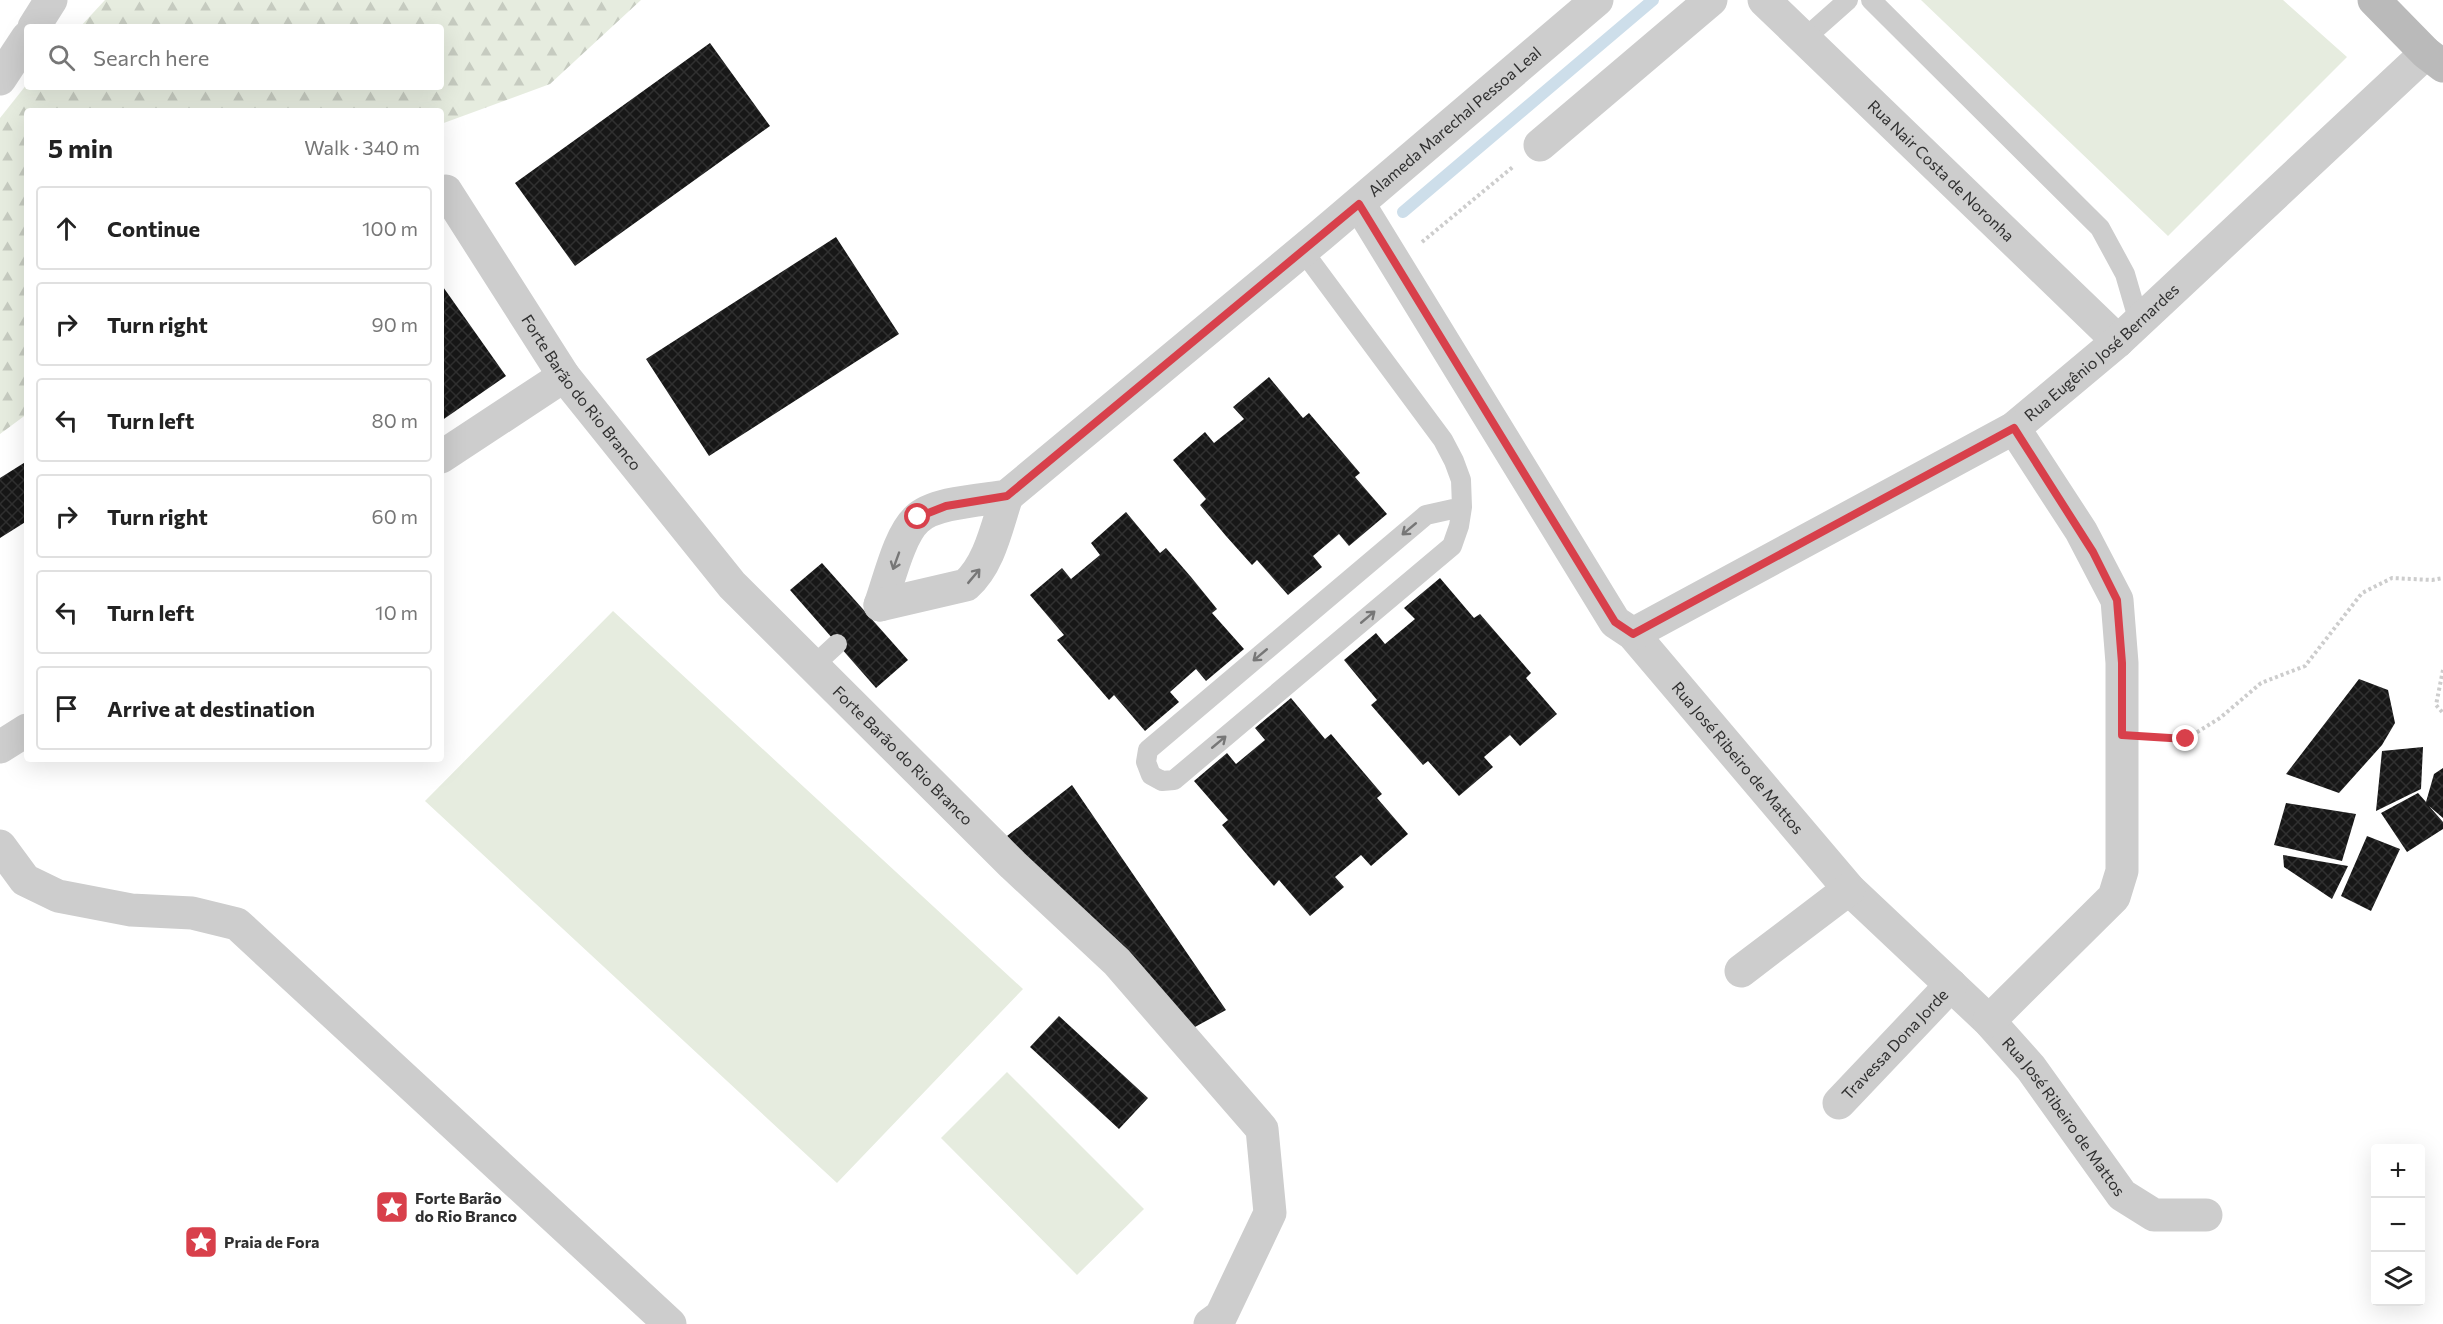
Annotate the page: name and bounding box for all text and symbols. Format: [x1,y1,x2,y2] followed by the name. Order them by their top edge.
[24,24,444,90] search box
[45,41,78,74] icon: search
[1364,42,1544,200] street label: Alameda Marechal Pessoa Leal
[93,44,209,71] text: Search here
[1865,96,2019,245] street label: Rua Nair Costa de Noronha
[48,132,113,163] text: 5 min
[304,135,420,159] text: Walk · 340 m
[50,212,83,245] icon: ahead
[107,215,200,242] text: Continue
[362,216,418,240] text: 100 m
[2020,279,2182,424] street label: Rua Eugênio José Bernardes
[50,308,83,341] icon: right
[107,311,208,338] text: Turn right
[518,311,646,474] street label: Forte Barão do Rio Branco
[372,312,418,336] text: 90 m
[50,404,83,437] icon: left
[107,407,194,434] text: Turn left
[372,408,418,432] text: 80 m
[50,500,83,533] icon: right
[107,503,208,530] text: Turn right
[904,503,930,529] route start
[372,504,418,528] text: 60 m
[1402,522,1417,536] one-way arrow
[890,552,901,570] one-way arrow
[967,569,981,584] one-way arrow
[50,596,83,629] icon: left
[107,599,194,626] text: Turn left
[375,600,418,624] text: 10 m
[1360,610,1375,624] one-way arrow
[1253,648,1268,662] one-way arrow
[1668,677,1808,837] street label: Rua José Ribeiro de Mattos
[829,681,977,829] street label: Forte Barão do Rio Branco
[50,692,83,725] icon: arrive
[107,695,315,722] text: Arrive at destination
[2172,725,2198,751] route end
[1211,736,1227,749] one-way arrow
[1837,985,1951,1103] street label: Travessa Dona Jorde
[1999,1033,2130,1200] street label: Rua José Ribeiro de Mattos
[2371,1144,2425,1306] map controls
[2371,1144,2425,1198] button: +
[415,1188,518,1225] place label: Forte Barão do Rio Branco
[374,1189,410,1225] place icon: Forte Barão do Rio Branco
[2371,1198,2425,1252] button: −
[183,1224,219,1260] place icon: Praia de Fora
[224,1232,320,1251] place label: Praia de Fora
[2371,1252,2425,1306] button: layers

